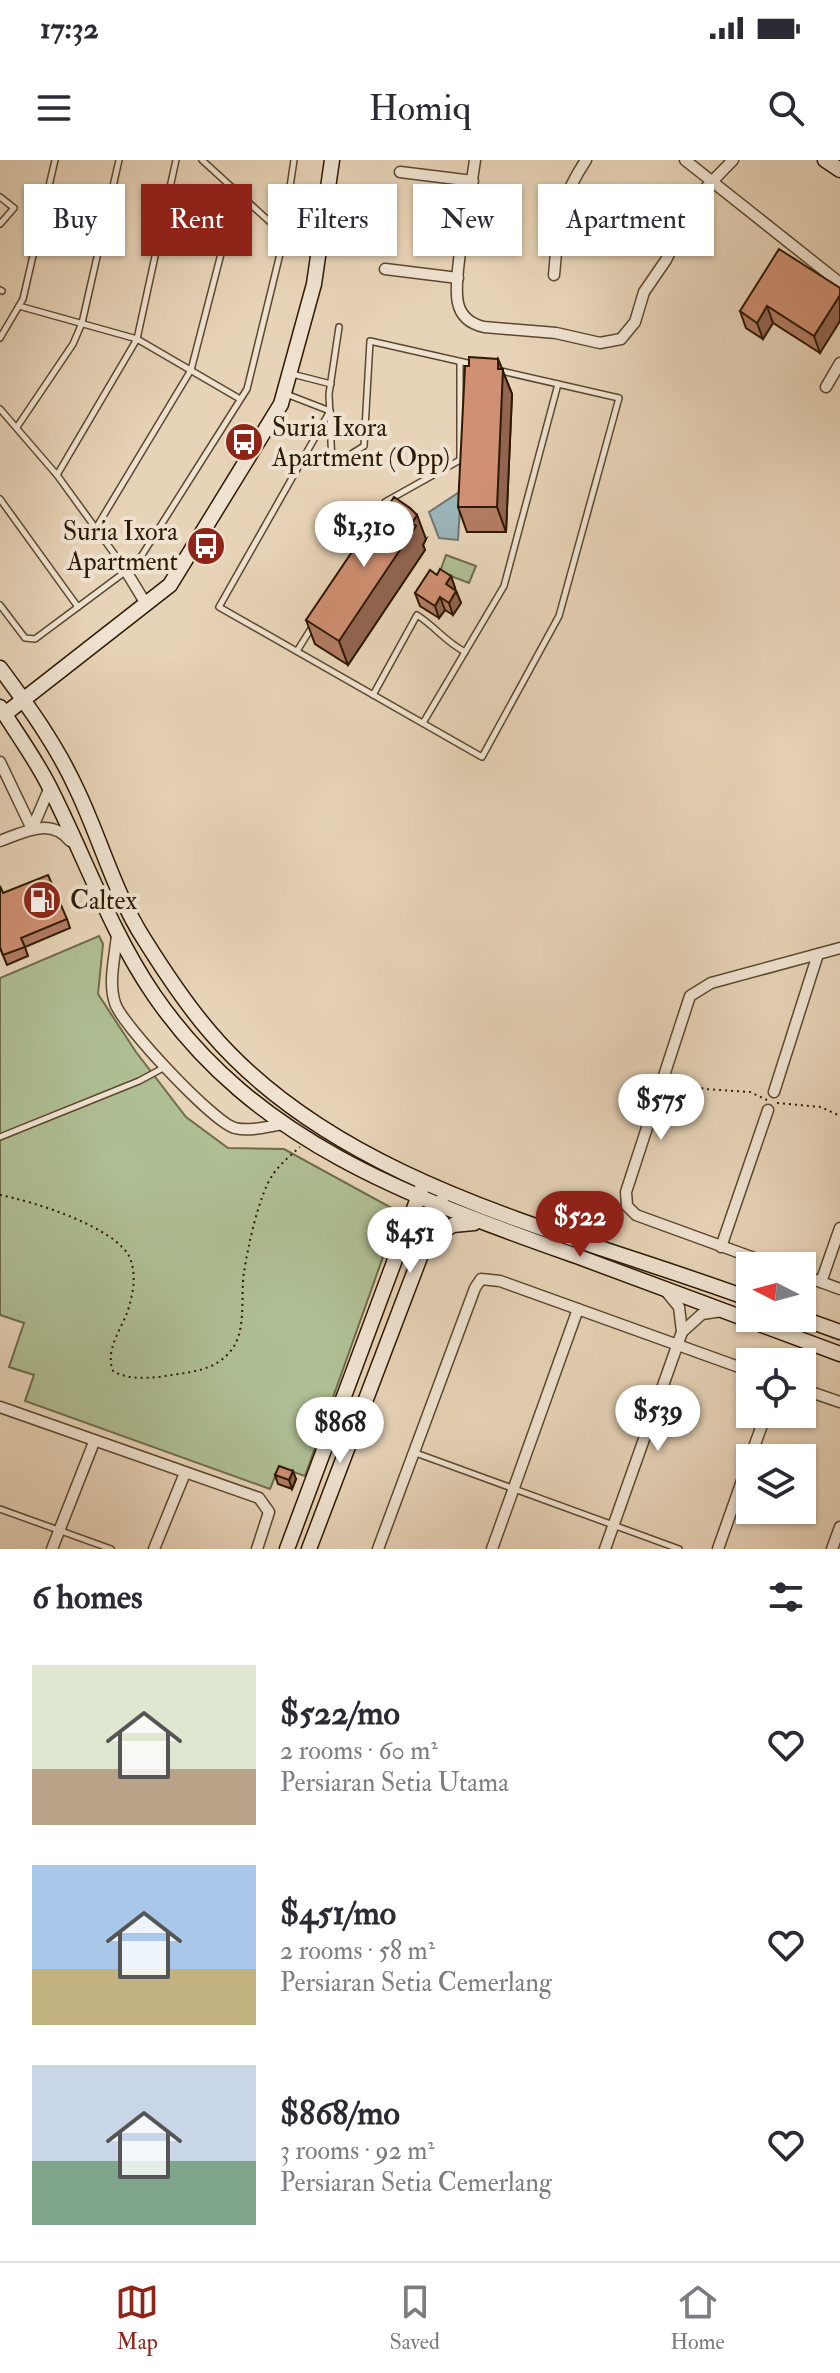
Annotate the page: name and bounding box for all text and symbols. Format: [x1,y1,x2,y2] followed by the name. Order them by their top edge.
[40,10,99,47] text: 17:32
[32,86,76,130] icon: menu
[369,86,471,131] text: Homiq
[764,86,808,130] icon: search
[24,184,125,256] chip: Buy
[141,184,252,256] chip: Rent
[268,184,397,256] chip: Filters
[413,184,522,256] chip: New
[538,184,714,256] chip: Apartment
[271,412,450,475] place label: Suria Ixora Apartment (Opp)
[223,421,265,463] bus stop icon: Suria Ixora Apartment (Opp)
[299,501,429,569] pin: $1,310
[333,511,395,543] text: $1,310
[63,516,178,579] place label: Suria Ixora Apartment
[185,525,227,567] bus stop icon: Suria Ixora Apartment
[21,879,63,921] fuel station icon: Caltex
[70,885,137,917] place label: Caltex
[614,1074,708,1142] pin: $575
[636,1084,686,1116] text: $575
[533,1191,627,1259] pin: $522
[554,1201,606,1233] text: $522
[363,1207,457,1275] pin: $451
[385,1217,435,1249] text: $451
[736,1252,816,1332] north arrow
[736,1252,816,1524] map controls
[736,1348,816,1428] button: locate
[611,1385,705,1453] pin: $539
[633,1395,683,1427] text: $539
[293,1397,387,1465] pin: $868
[314,1407,366,1439] text: $868
[736,1444,816,1524] button: layers
[764,1575,808,1619] icon: filters
[32,1576,143,1619] text: 6 homes
[280,1692,400,1735] text: $522/mo
[96,1697,192,1793] icon: home
[764,1723,808,1767] icon: heart
[280,1735,438,1767] text: 2 rooms · 60 m²
[280,1767,509,1799] text: Persiaran Setia Utama
[280,1892,396,1935] text: $451/mo
[96,1897,192,1993] icon: home
[764,1923,808,1967] icon: heart
[280,1935,435,1967] text: 2 rooms · 58 m²
[280,1967,552,1999] text: Persiaran Setia Cemerlang
[280,2092,400,2135] text: $868/mo
[96,2097,192,2193] icon: home
[764,2123,808,2167] icon: heart
[280,2135,435,2167] text: 3 rooms · 92 m²
[280,2167,552,2199] text: Persiaran Setia Cemerlang
[115,2280,159,2356] tab: Map
[390,2280,440,2356] tab: Saved
[670,2280,725,2356] tab: Home

